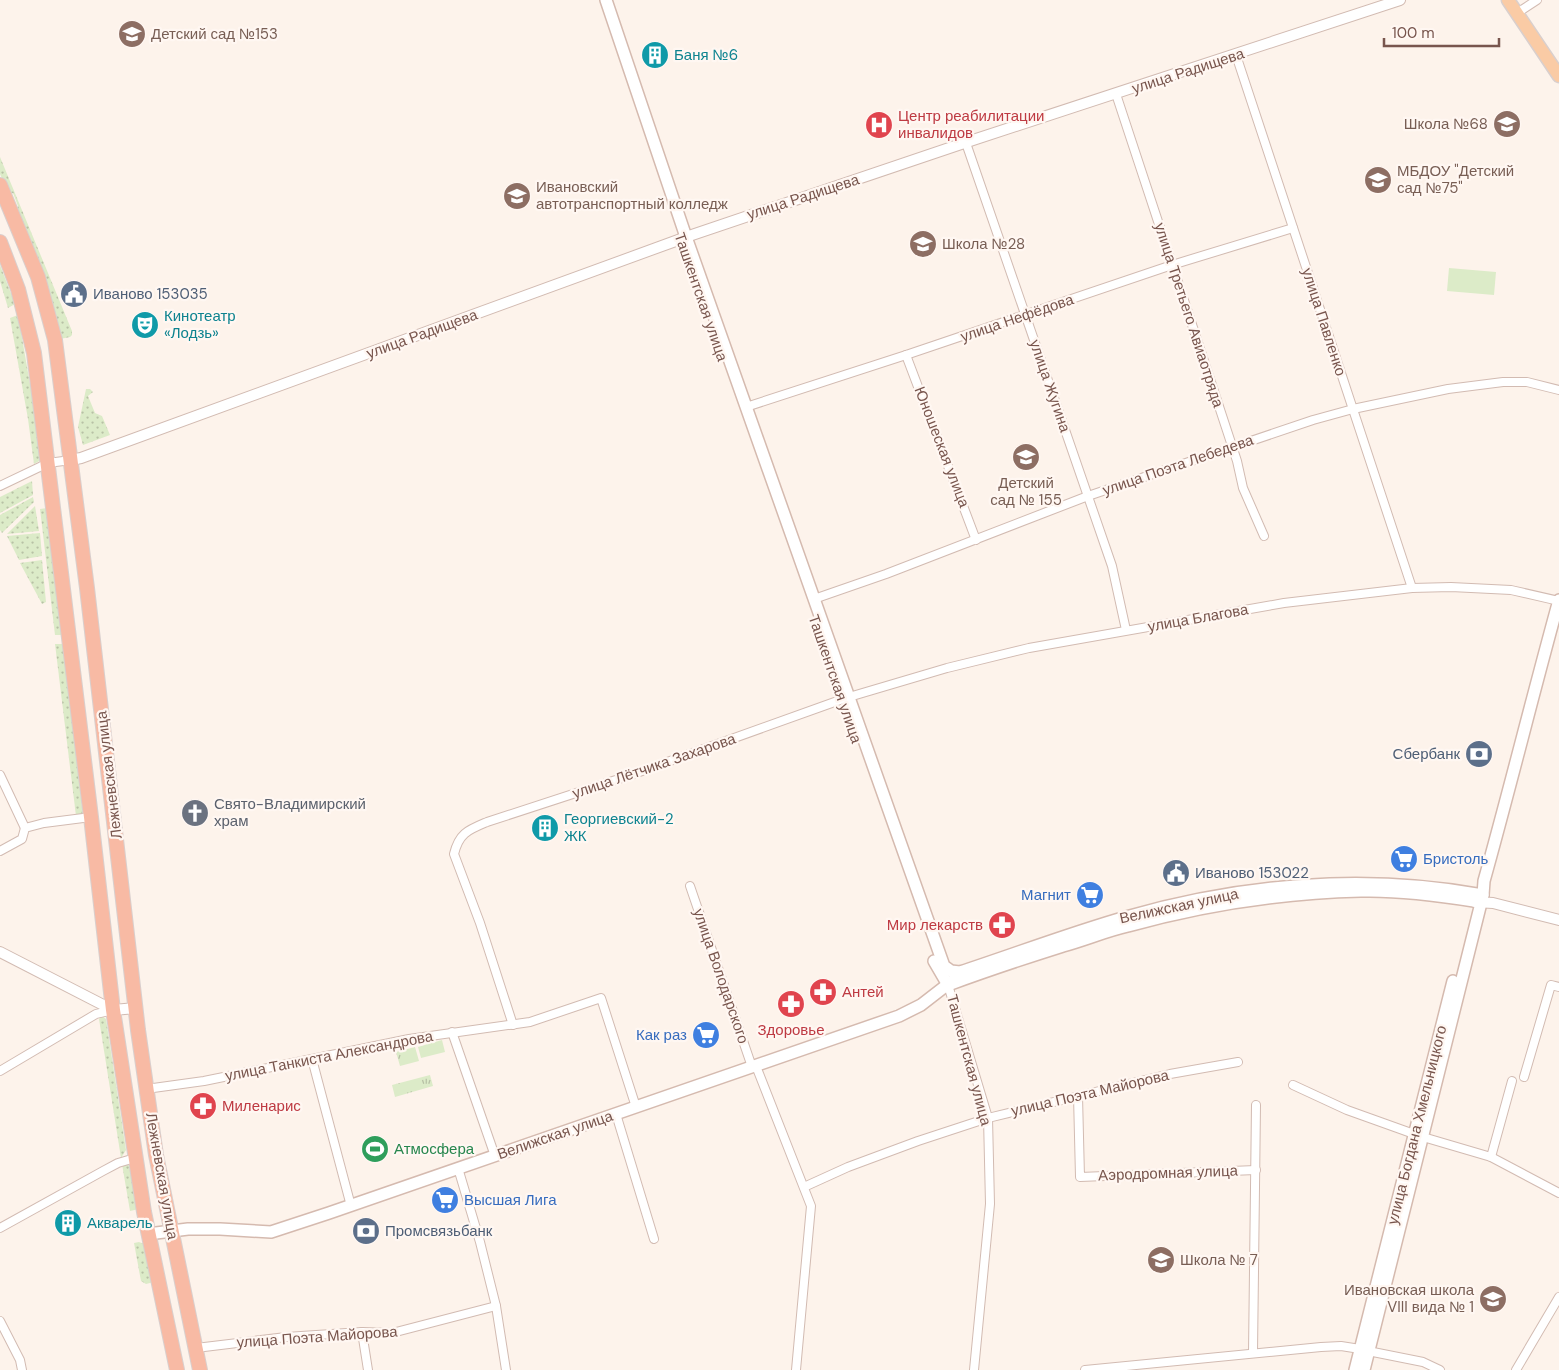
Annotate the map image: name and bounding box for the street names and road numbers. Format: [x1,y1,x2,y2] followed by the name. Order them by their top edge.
[1129,43,1247,99] street label: улица Радищева
[744,169,862,225] street label: улица Радищева
[1150,220,1229,411] street label: улица Третьего Авиаотряда
[670,230,733,365] street label: Ташкентская улица
[1297,265,1351,379] street label: улица Павленко
[958,289,1077,347] street label: улица Нефёдова
[364,304,481,363] street label: улица Радищева
[1025,337,1075,436] street label: улица Жугина
[910,384,975,511] street label: Юношеская улица
[1100,430,1257,500] street label: улица Поэта Лебедева
[1146,599,1250,637] street label: улица Благова
[804,612,867,747] street label: Ташкентская улица
[91,709,127,840] street label: Лежневская улица
[570,728,739,803] street label: улица Лётчика Захарова
[1118,883,1241,928] street label: Велижская улица
[688,906,754,1046] street label: улица Володарского
[942,992,996,1128] street label: Ташкентская улица
[1383,1023,1451,1227] street label: улица Богдана Хмельницкого
[223,1026,435,1086] street label: улица Танкиста Александрова
[1009,1065,1171,1121] street label: улица Поэта Майорова
[494,1106,616,1164] street label: Велижская улица
[141,1111,183,1242] street label: Лежневская улица
[1098,1161,1239,1185] street label: Аэродромная улица
[236,1321,399,1353] street label: улица Поэта Майорова

